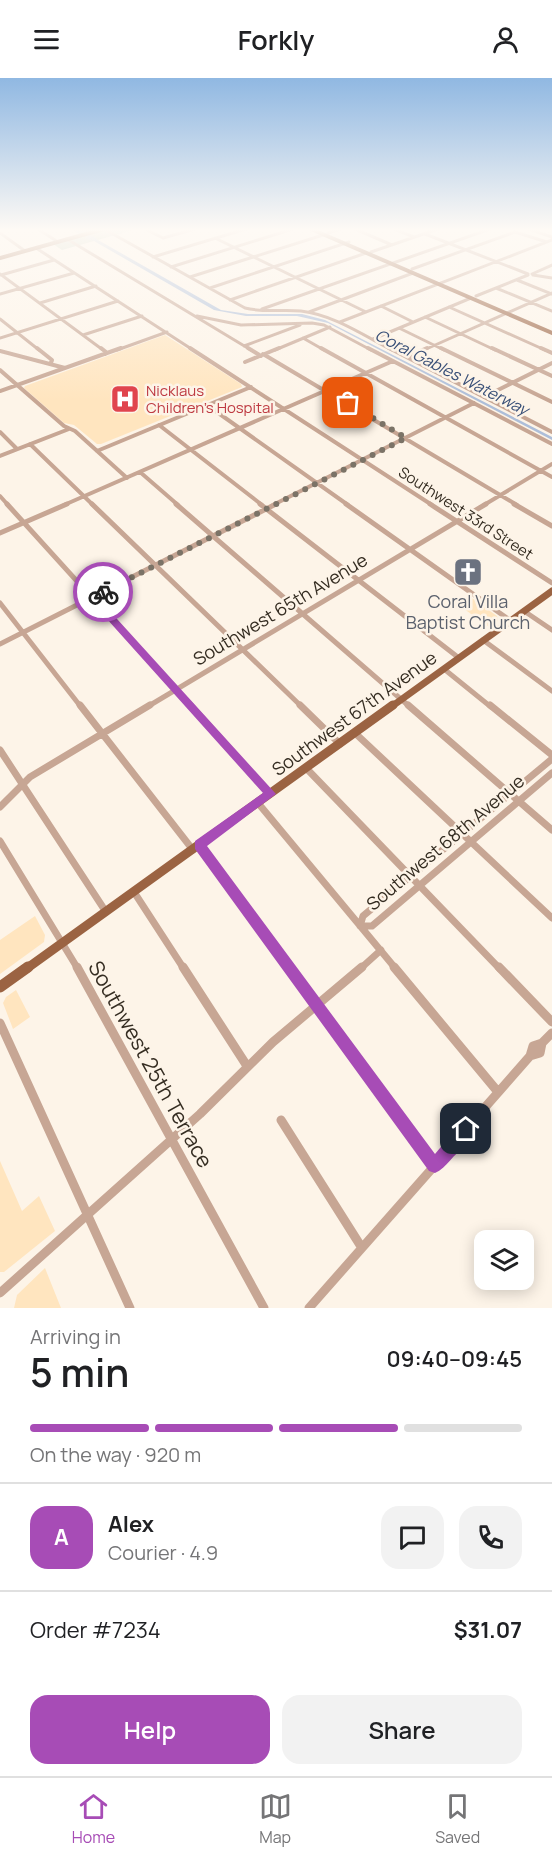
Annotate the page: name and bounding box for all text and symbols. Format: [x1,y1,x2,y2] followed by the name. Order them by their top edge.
[238,21,314,58] text: Forkly
[30,23,63,56] icon: menu
[489,23,522,56] icon: person
[371,324,535,421] water label: Coral Gables Waterway
[322,377,373,428] pin
[146,380,274,418] place label: Nicklaus Children's Hospital
[109,383,141,415] hospital icon: Nicklaus Children's Hospital
[331,386,364,419] icon: bag
[395,462,537,564] street label: Southwest 33rd Street
[188,547,372,671] street label: Southwest 65th Avenue
[452,556,484,588] church icon: Coral Villa Baptist Church
[73,562,133,622] courier
[87,576,120,609] icon: bike
[406,589,530,634] place label: Coral Villa Baptist Church
[267,645,441,781] street label: Southwest 67th Avenue
[361,769,529,915] street label: Southwest 68th Avenue
[82,955,220,1173] street label: Southwest 25th Terrace
[440,1103,491,1154] pin
[449,1112,482,1145] icon: home
[474,1230,534,1290] map controls
[474,1230,534,1290] button: layers
[30,1323,121,1350] text: Arriving in
[387,1344,522,1374] text: 09:40–09:45
[30,1345,129,1399] text: 5 min
[30,1441,201,1468] text: On the way · 920 m
[381,1506,444,1569] button: chat
[459,1506,522,1569] button: phone
[108,1509,154,1539] text: Alex
[54,1522,69,1552] text: A
[108,1539,218,1566] text: Courier · 4.9
[30,1615,161,1645] text: Order #7234
[454,1615,522,1645] text: $31.07
[30,1695,270,1764] button: Help
[282,1695,522,1764] button: Share
[72,1790,115,1848] tab: Home
[259,1790,292,1848] tab: Map
[435,1790,480,1848] tab: Saved

